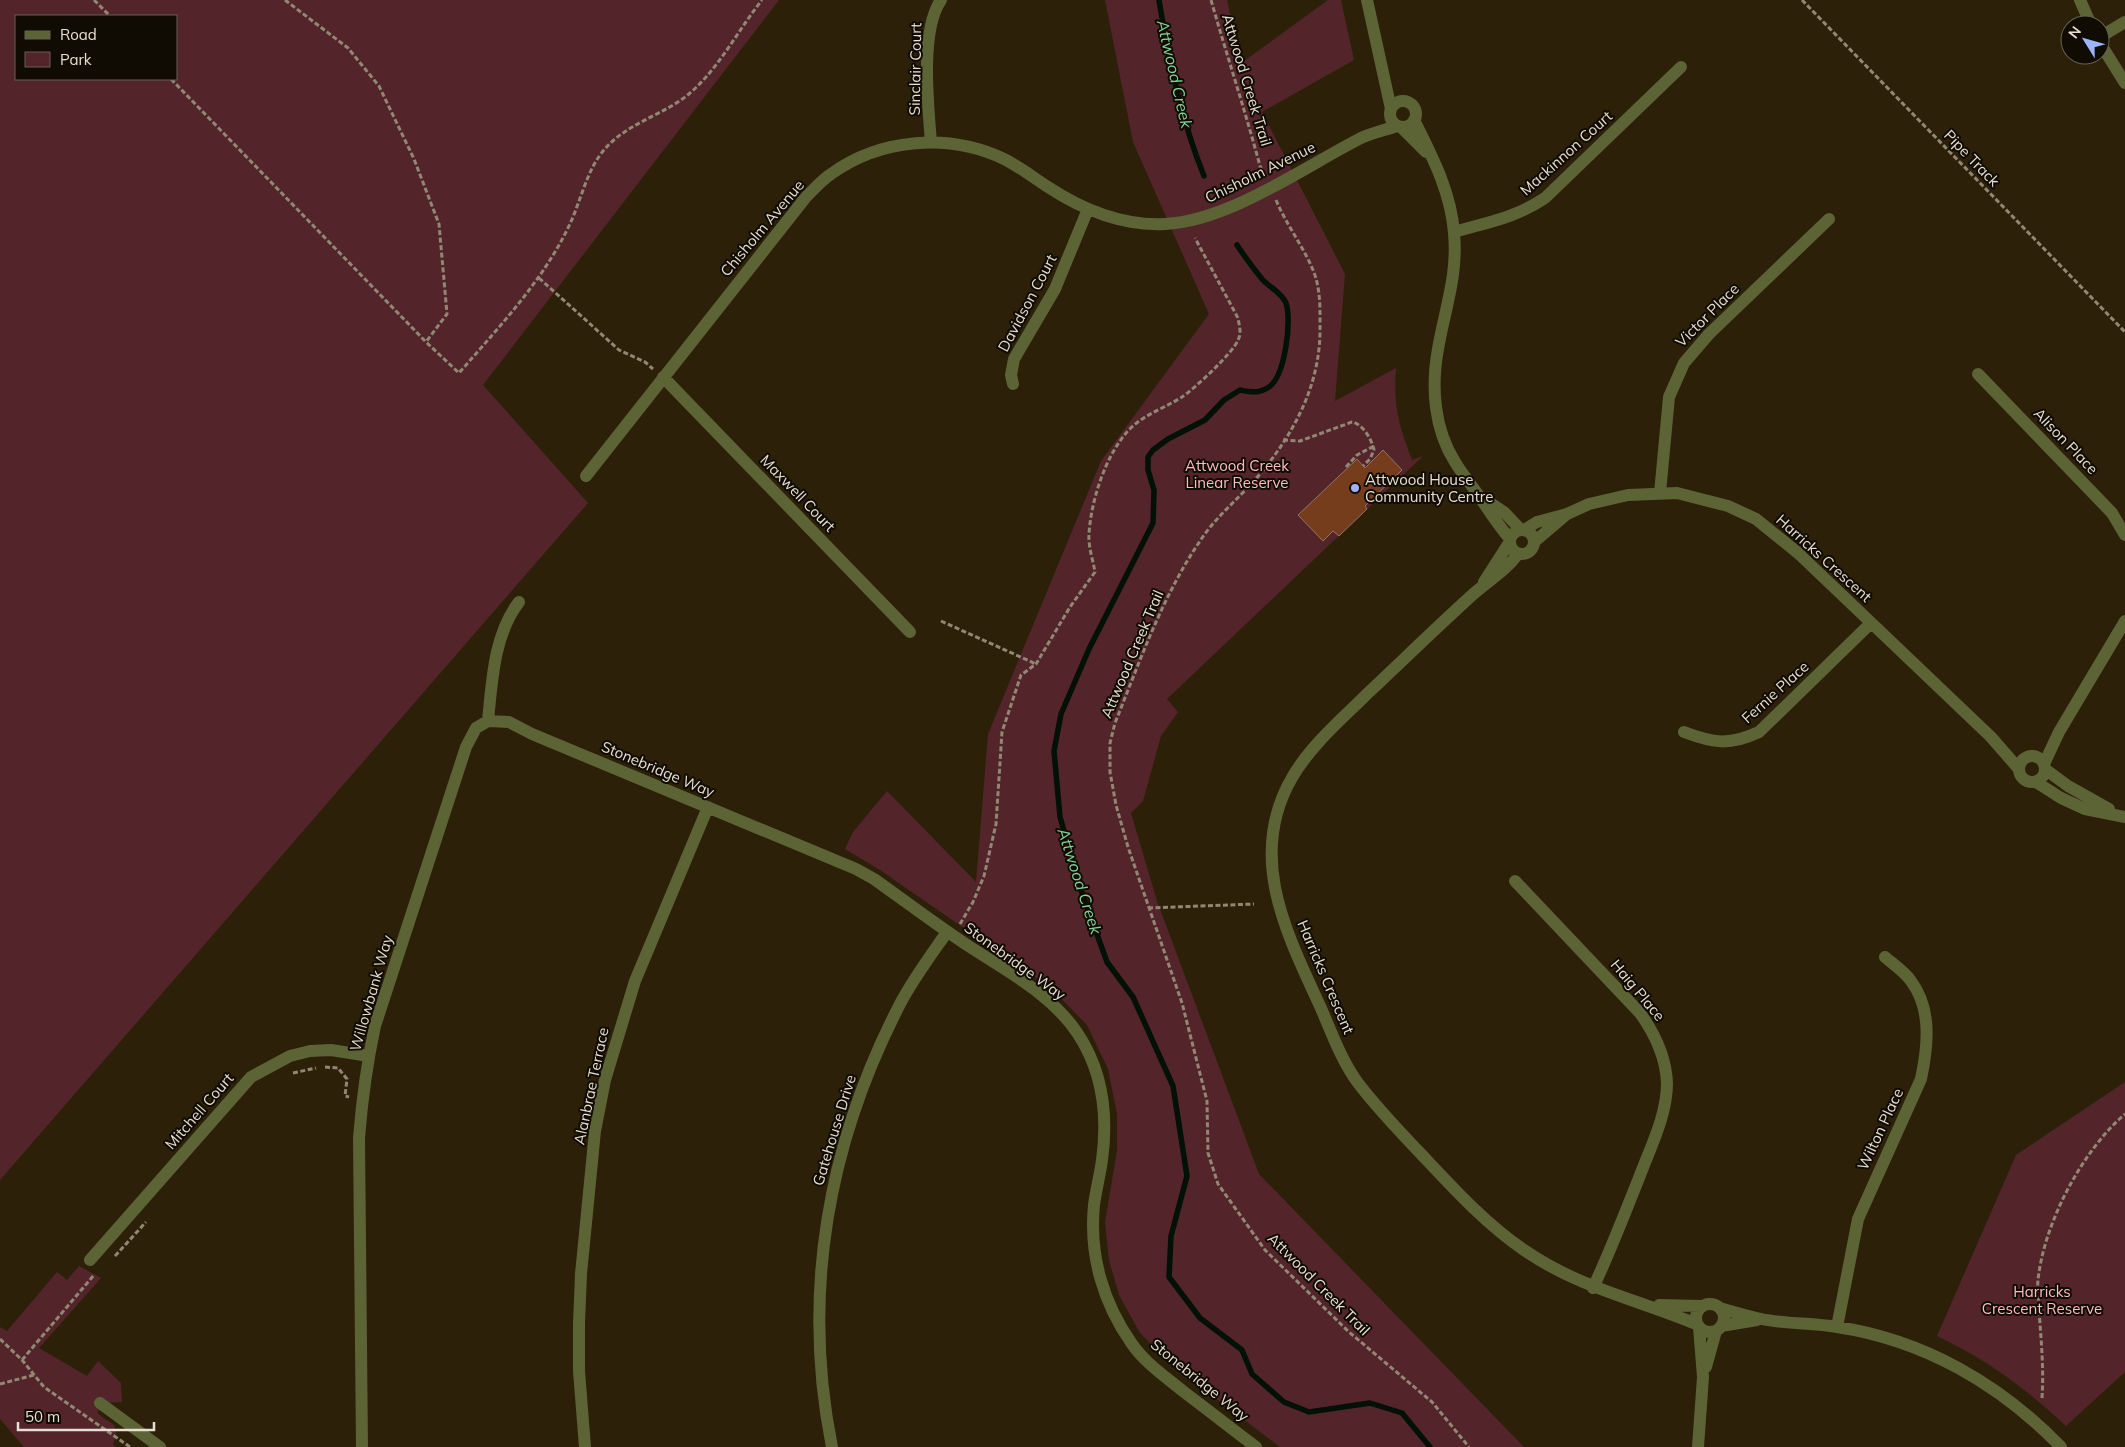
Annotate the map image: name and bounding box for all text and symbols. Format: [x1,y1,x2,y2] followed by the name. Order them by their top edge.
[1218,12,1276,148] street label: Attwood Creek Trail
[15,15,178,80] legend
[2060,15,2110,65] north arrow
[1153,17,1197,131] water label: Attwood Creek
[905,22,925,116] street label: Sinclair Court
[2064,23,2085,42] text: N
[60,25,97,44] text: Road
[60,50,92,69] text: Park
[1516,107,1616,199] street label: Mackinnon Court
[1940,126,2004,191] street label: Pipe Track
[1202,137,1318,207] street label: Chisholm Avenue
[716,176,808,280] street label: Chisholm Avenue
[993,251,1061,355] street label: Davidson Court
[1671,279,1743,351] street label: Victor Place
[2030,404,2102,478] street label: Alison Place
[756,450,840,536] street label: Maxwell Court
[1185,456,1289,492] park label: Attwood Creek Linear Reserve
[1365,470,1493,506] place label: Attwood House Community Centre
[1349,482,1361,494] marker: Attwood House Community Centre
[1772,510,1876,606] street label: Harricks Crescent
[1096,587,1168,721] street label: Attwood Creek Trail
[1737,657,1813,727] street label: Fernie Place
[599,737,717,801] street label: Stonebridge Way
[1053,824,1107,937] water label: Attwood Creek
[1293,917,1359,1037] street label: Harricks Crescent
[961,918,1069,1004] street label: Stonebridge Way
[345,933,397,1053] street label: Willowbank Way
[1607,955,1669,1025] street label: Haig Place
[569,1026,613,1146] street label: Alanbrae Terrace
[161,1069,237,1153] street label: Mitchell Court
[808,1072,860,1188] street label: Gatehouse Drive
[1853,1085,1907,1173] street label: Wilton Place
[1264,1229,1374,1339] street label: Attwood Creek Trail
[1982,1282,2102,1318] park label: Harricks Crescent Reserve
[1147,1335,1253,1425] street label: Stonebridge Way
[18,1400,154,1432] scale bar
[25,1407,60,1426] text: 50 m

